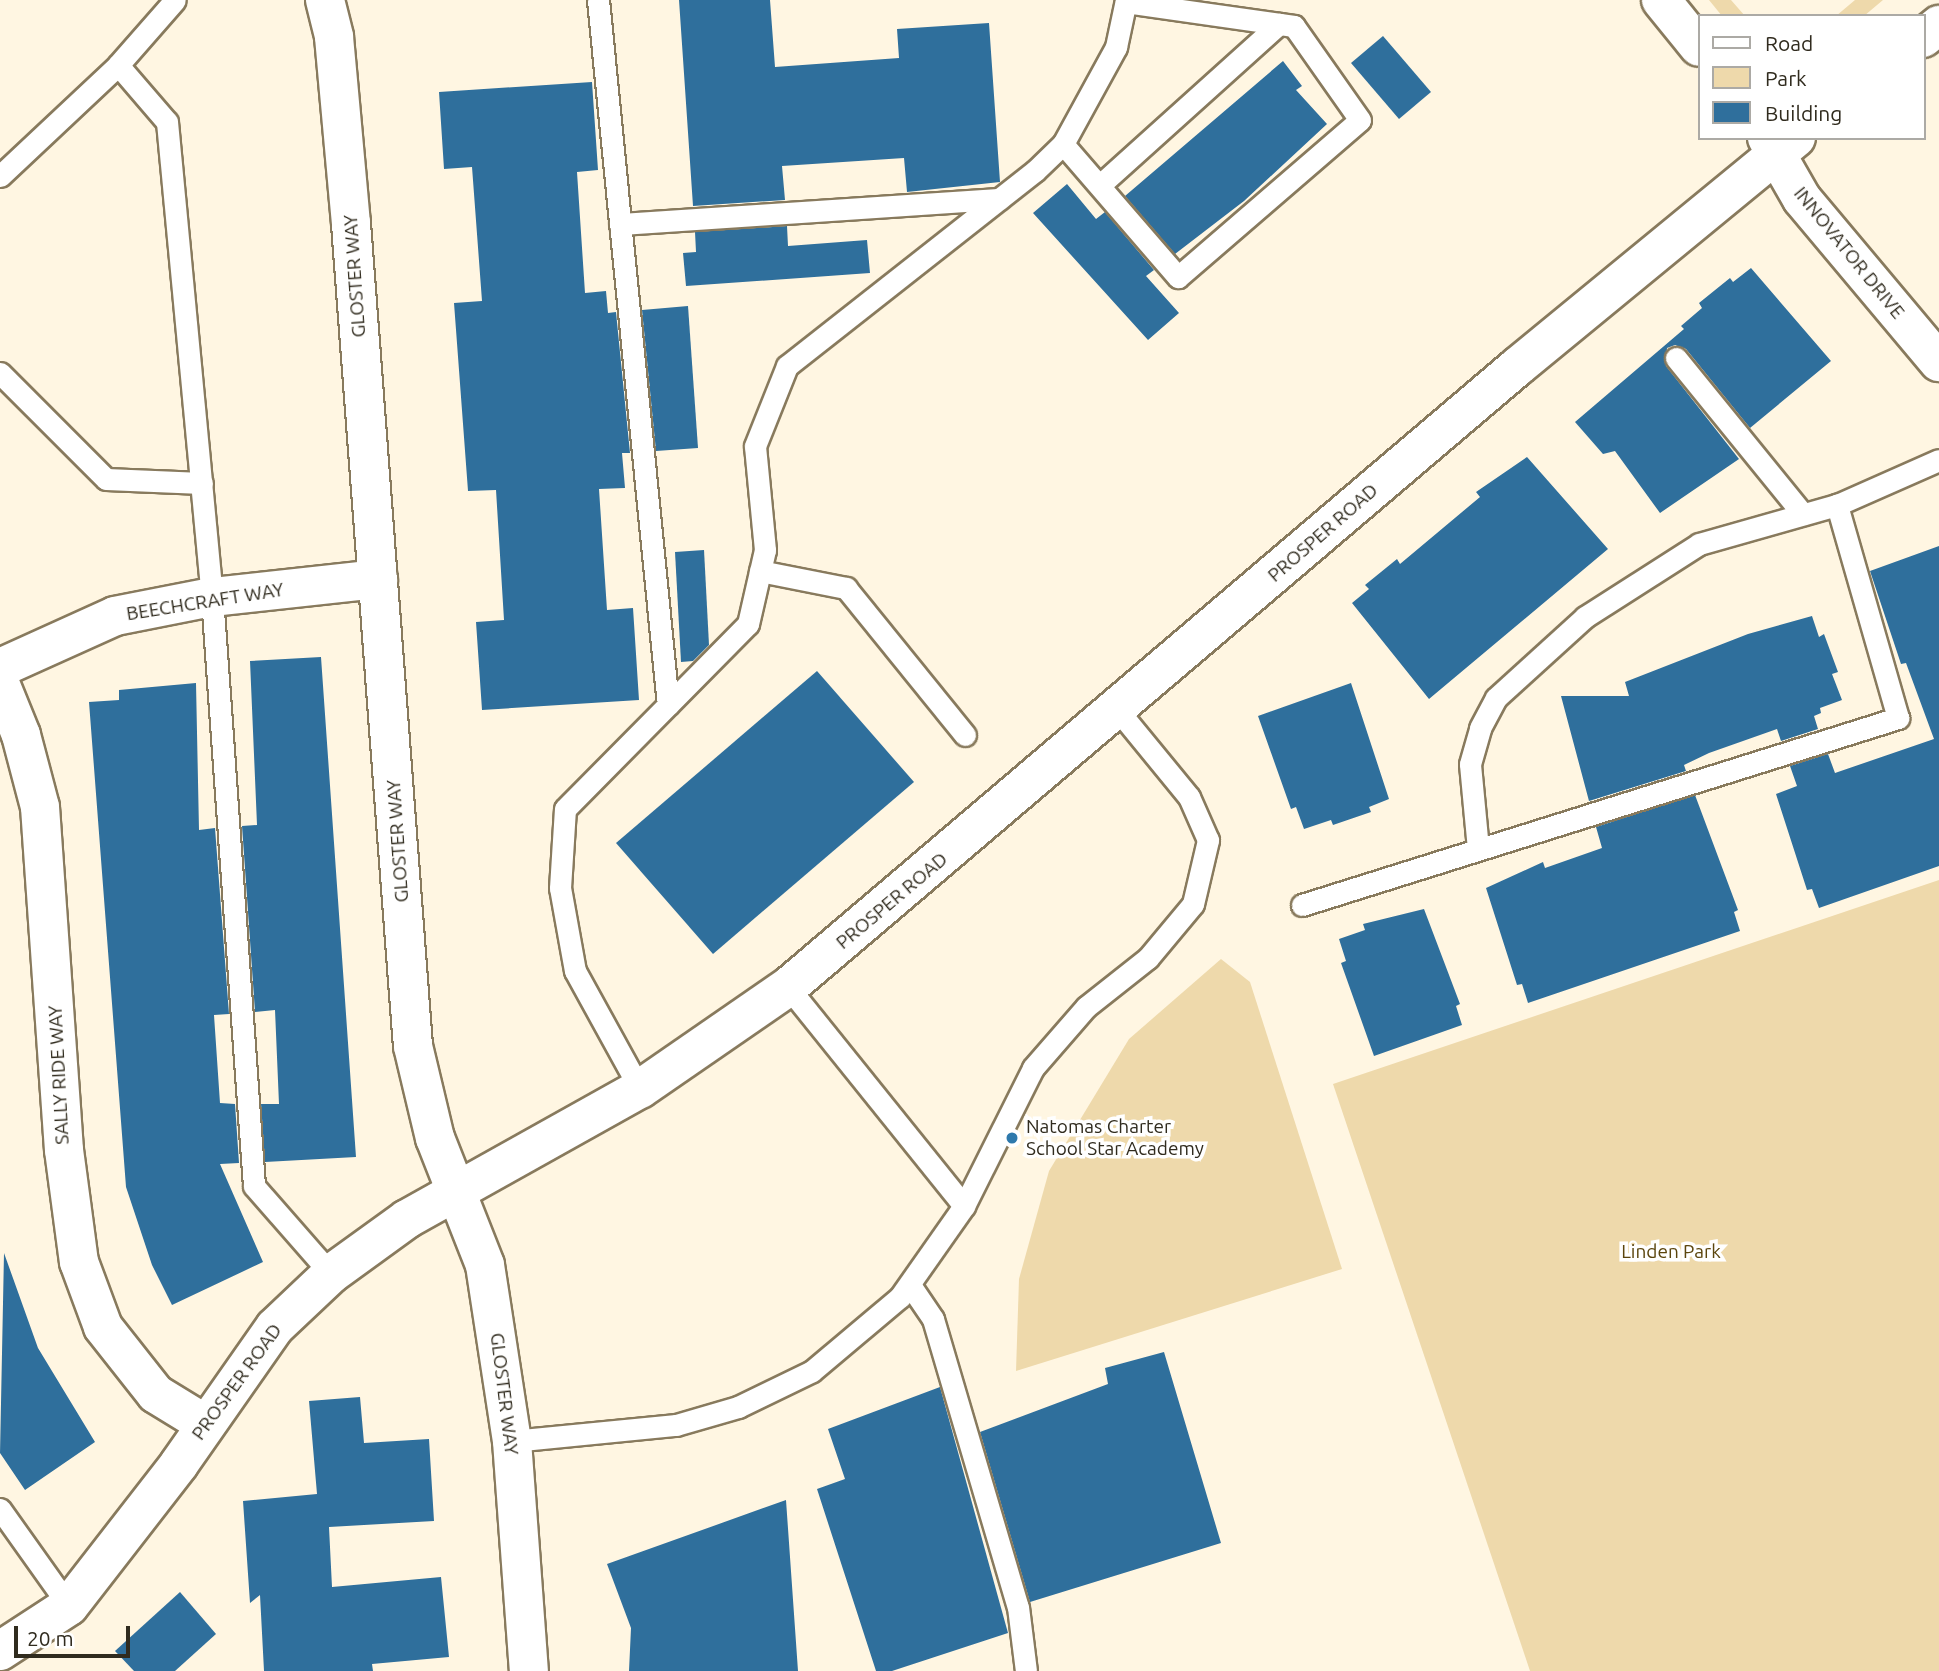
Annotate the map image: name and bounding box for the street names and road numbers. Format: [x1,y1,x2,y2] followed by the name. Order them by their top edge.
[1789,183,1909,323] street label: INNOVATOR DRIVE
[339,214,371,338] street label: GLOSTER WAY
[1263,479,1383,587] street label: PROSPER ROAD
[125,578,285,626] street label: BEECHCRAFT WAY
[382,779,414,903] street label: GLOSTER WAY
[832,848,952,954] street label: PROSPER ROAD
[44,1005,74,1145] street label: SALLY RIDE WAY
[187,1319,287,1445] street label: PROSPER ROAD
[485,1332,523,1456] street label: GLOSTER WAY

